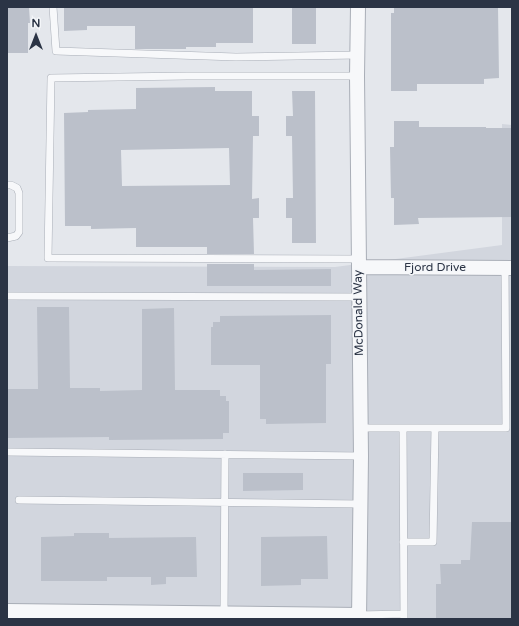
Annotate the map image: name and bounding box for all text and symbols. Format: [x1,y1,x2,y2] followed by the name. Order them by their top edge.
[16,16,56,56] north arrow
[32,17,40,30] text: N
[404,261,466,275] street label: Fjord Drive
[351,270,367,356] street label: McDonald Way

